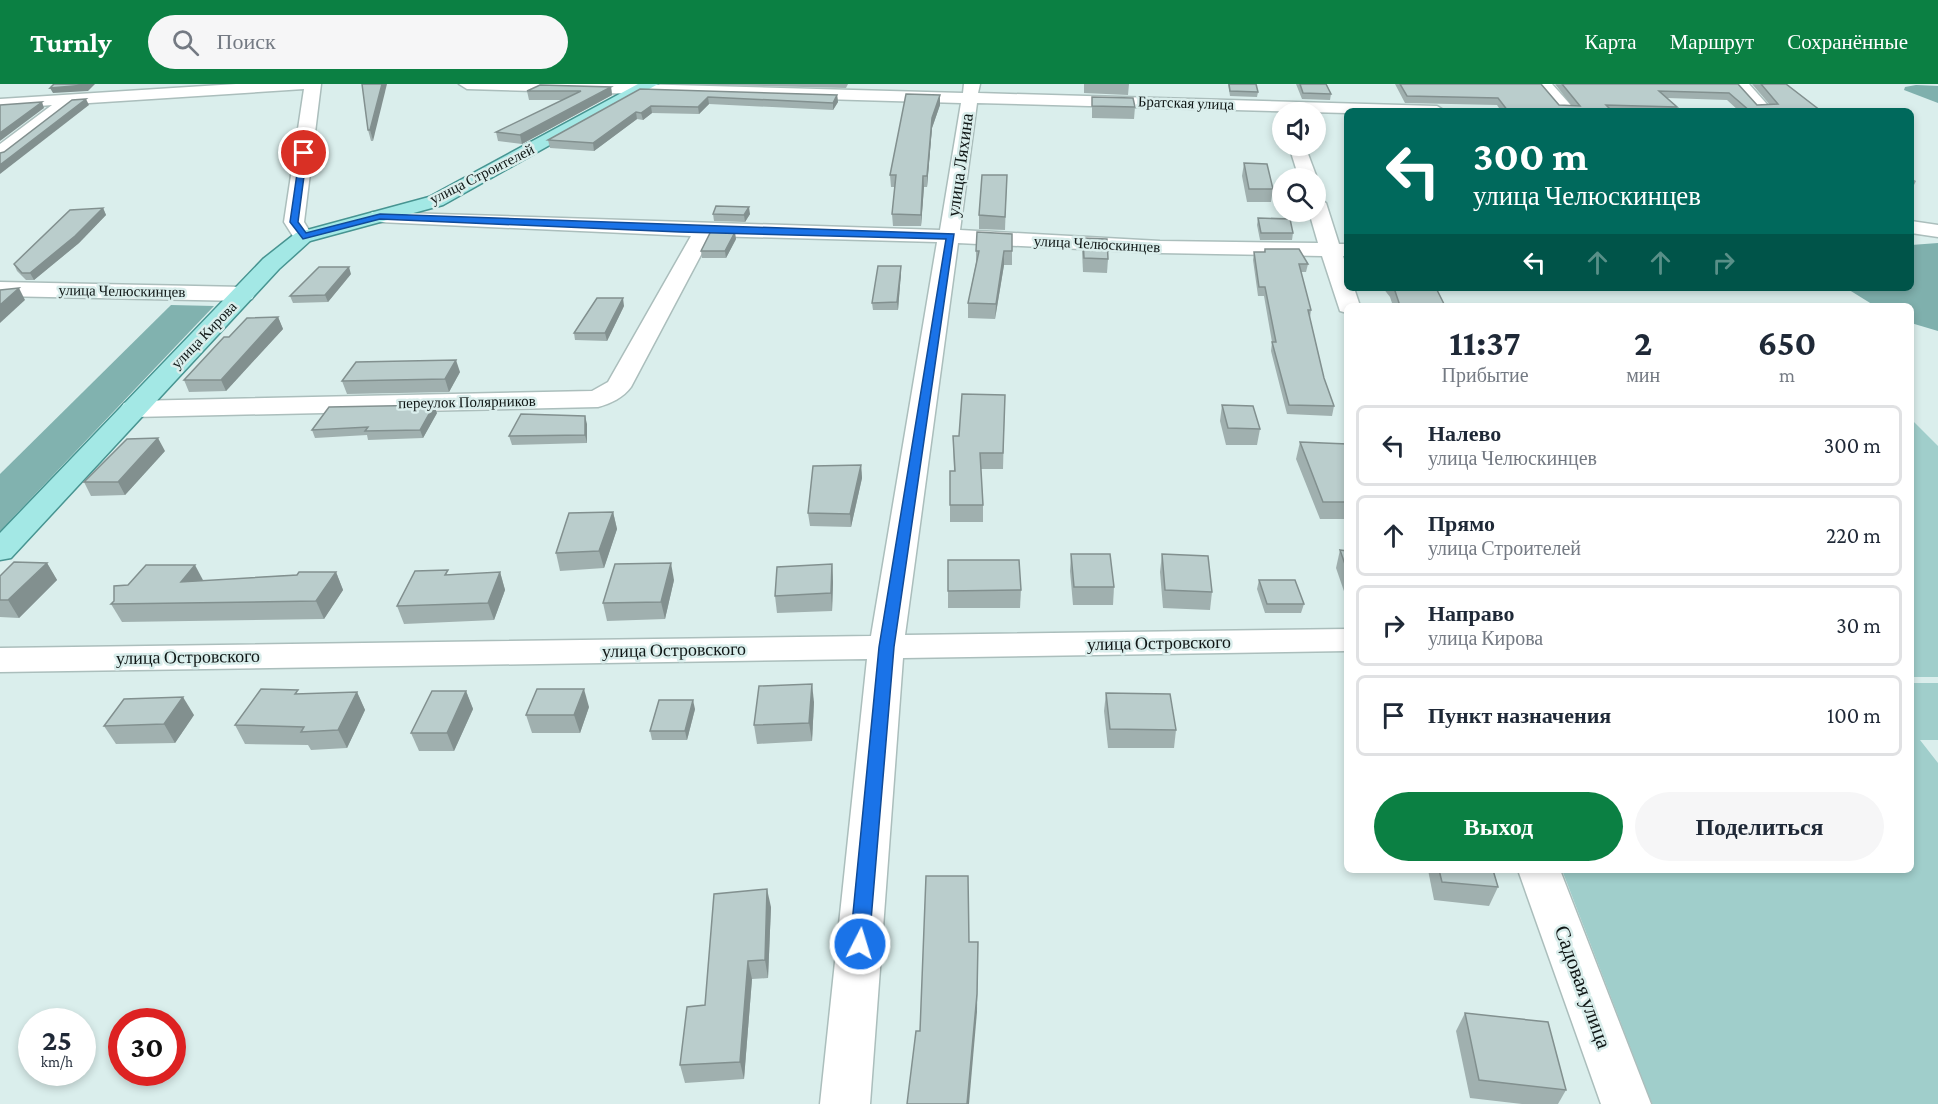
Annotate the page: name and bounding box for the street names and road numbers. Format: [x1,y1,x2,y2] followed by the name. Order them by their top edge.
[1138,93,1235,113] street label: Братская улица
[943,112,977,218] street label: улица Ляхина
[427,141,537,207] street label: улица Строителей
[1033,233,1161,255] street label: улица Челюскинцев
[59,282,185,300] street label: улица Челюскинцев
[168,298,240,372] street label: улица Кирова
[398,393,536,411] street label: переулок Полярников
[1087,632,1231,654] street label: улица Островского
[602,639,746,661] street label: улица Островского
[116,646,260,668] street label: улица Островского
[1550,922,1617,1052] street label: Садовая улица

